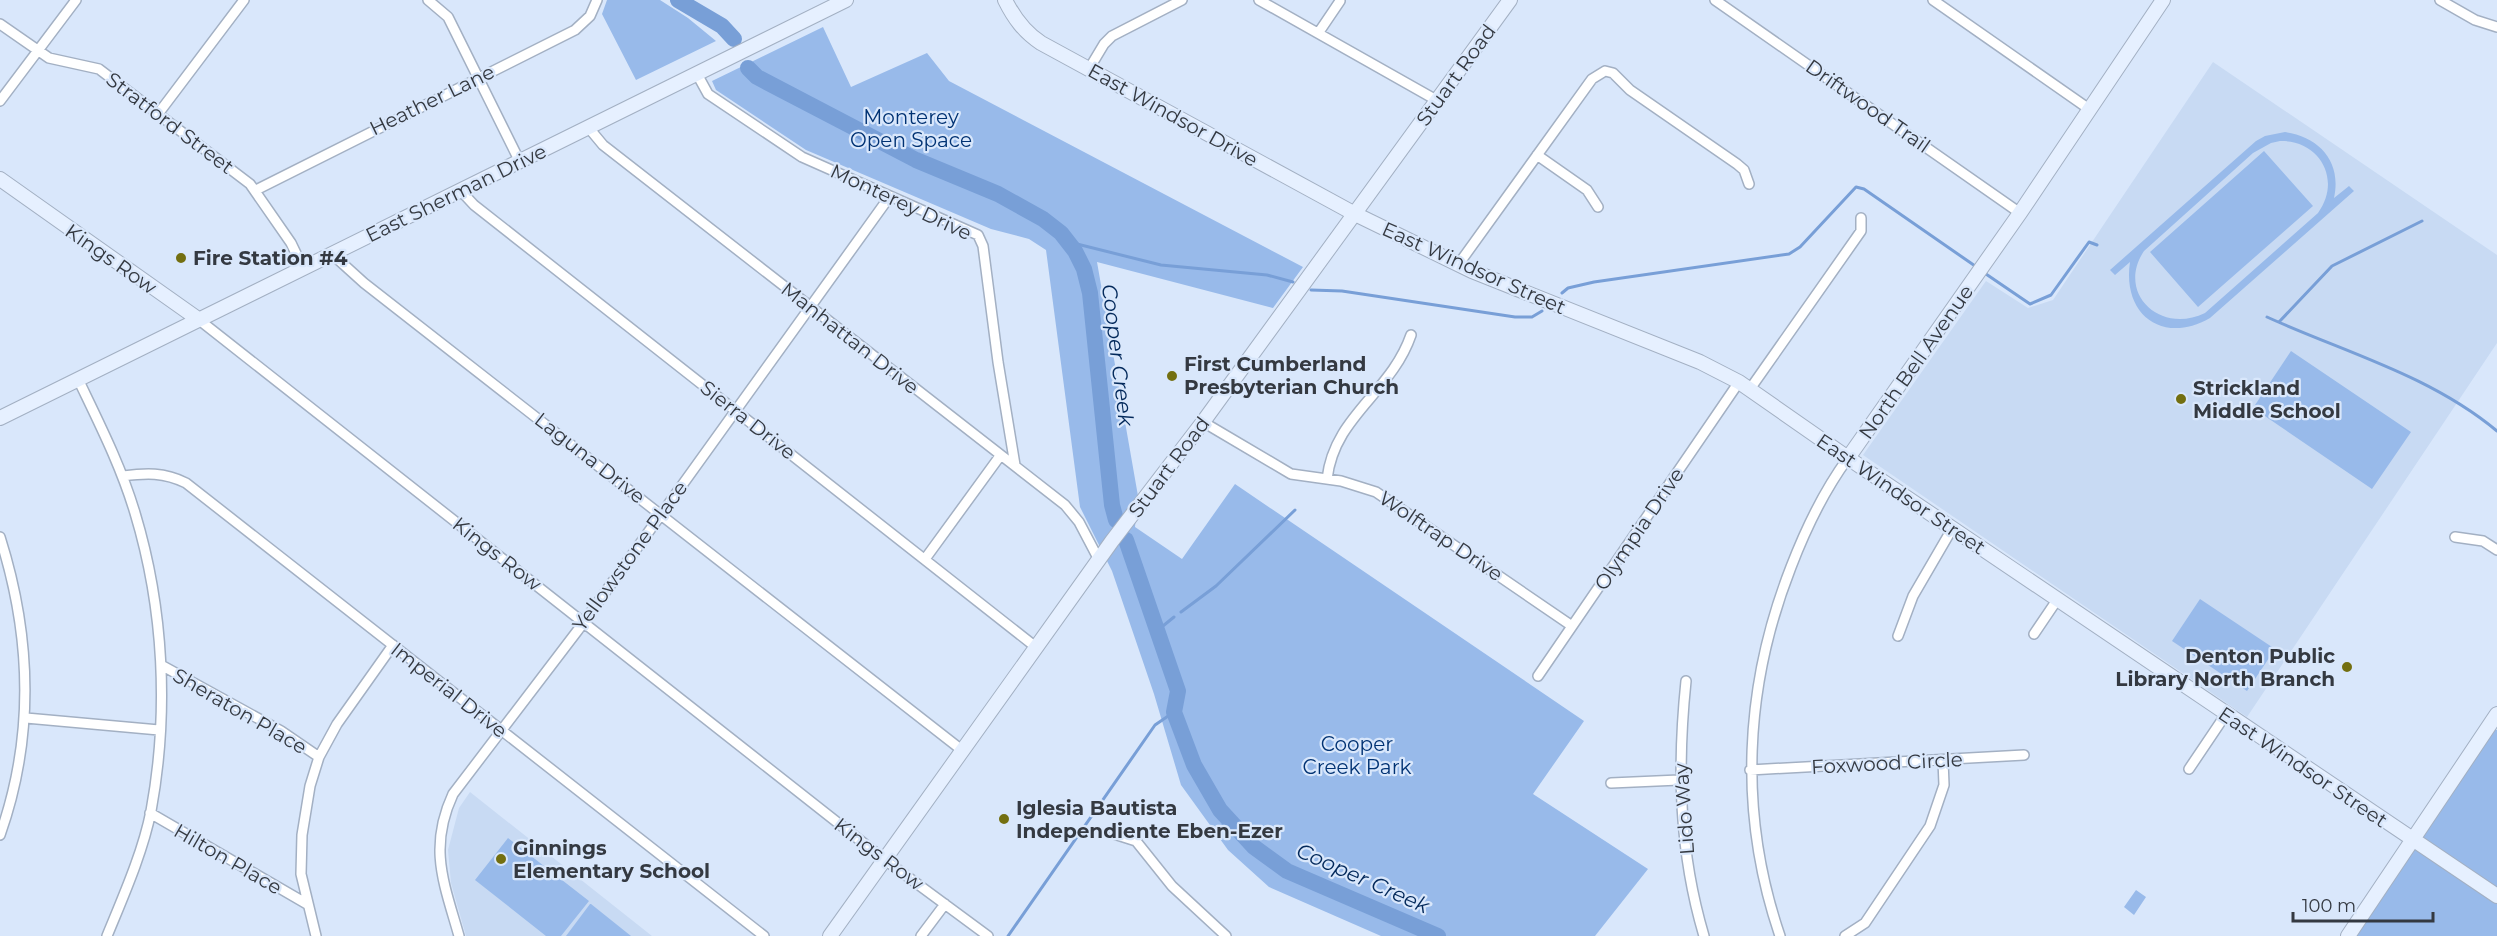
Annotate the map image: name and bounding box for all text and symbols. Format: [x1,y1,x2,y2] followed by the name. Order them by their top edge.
[1411,20,1501,130] street label: Stuart Road
[1801,54,1935,158] street label: Driftwood Trail
[1084,58,1262,172] street label: East Windsor Drive
[366,59,498,141] street label: Heather Lane
[101,67,239,179] street label: Stratford Street
[850,105,972,152] park label: Monterey Open Space
[362,139,550,247] street label: East Sherman Drive
[827,159,975,245] street label: Monterey Drive
[1378,217,1570,319] street label: East Windsor Street
[61,219,162,299] street label: Kings Row
[193,246,348,270] place label: Fire Station #4
[174,251,188,265] marker: Fire Station #4
[776,277,924,399] street label: Manhattan Drive
[1854,280,1978,444] street label: North Bell Avenue
[1097,283,1139,429] water label: Cooper Creek
[1184,352,1399,399] place label: First Cumberland Presbyterian Church
[1165,369,1179,383] marker: First Cumberland Presbyterian Church
[696,375,800,465] street label: Sierra Drive
[2193,376,2341,423] place label: Strickland Middle School
[2174,392,2188,406] marker: Strickland Middle School
[530,407,650,509] street label: Laguna Drive
[1123,412,1215,522] street label: Stuart Road
[1812,429,1990,559] street label: East Windsor Street
[1589,463,1689,595] street label: Olympia Drive
[568,476,692,636] street label: Yellowstone Place
[1375,486,1507,586] street label: Wolftrap Drive
[448,512,547,596] street label: Kings Row
[386,637,512,743] street label: Imperial Drive
[2115,644,2335,691] place label: Denton Public Library North Branch
[2340,660,2354,674] marker: Denton Public Library North Branch
[169,663,311,759] street label: Sheraton Place
[2214,702,2392,832] street label: East Windsor Street
[1303,732,1412,779] park label: Cooper Creek Park
[1811,747,1963,779] street label: Foxwood Circle
[1669,762,1699,856] street label: Lido Way
[1016,796,1283,843] place label: Iglesia Bautista Independiente Eben-Ezer
[829,812,929,896] street label: Kings Row
[997,812,1011,826] marker: Iglesia Bautista Independiente Eben-Ezer
[170,818,286,900] street label: Hilton Place
[513,836,710,883] place label: Ginnings Elementary School
[1293,838,1435,919] water label: Cooper Creek
[494,852,508,866] marker: Ginnings Elementary School
[2293,885,2432,923] scale bar
[2302,895,2356,917] text: 100 m

